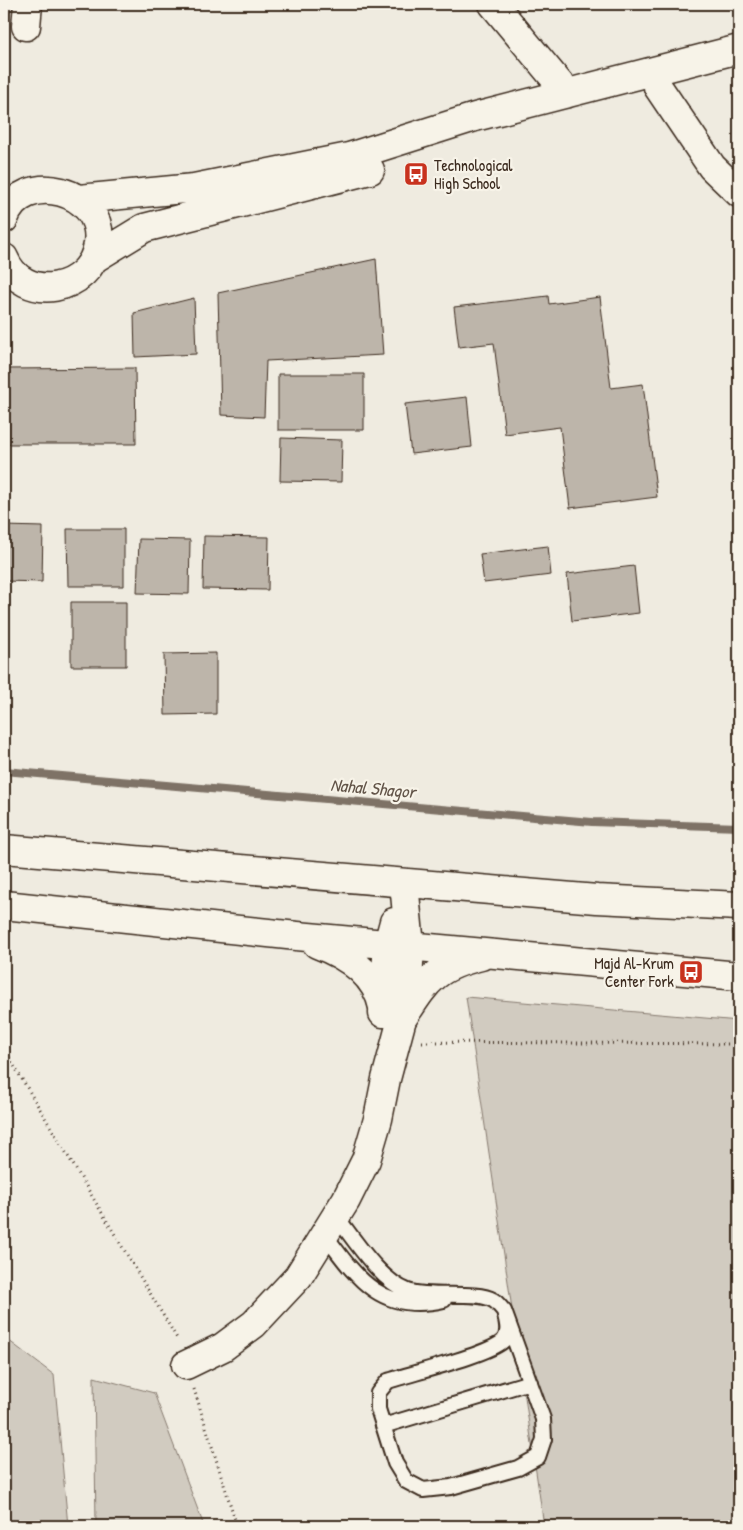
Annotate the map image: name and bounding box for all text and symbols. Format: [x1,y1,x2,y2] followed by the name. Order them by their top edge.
[434,154,513,194] place label: Technological High School
[403,161,429,187] bus stop icon: Technological High School
[329,772,419,804] water label: Nahal Shagor
[594,952,674,992] place label: Majd Al-Krum Center Fork
[678,959,704,985] bus stop icon: Majd Al-Krum Center Fork

